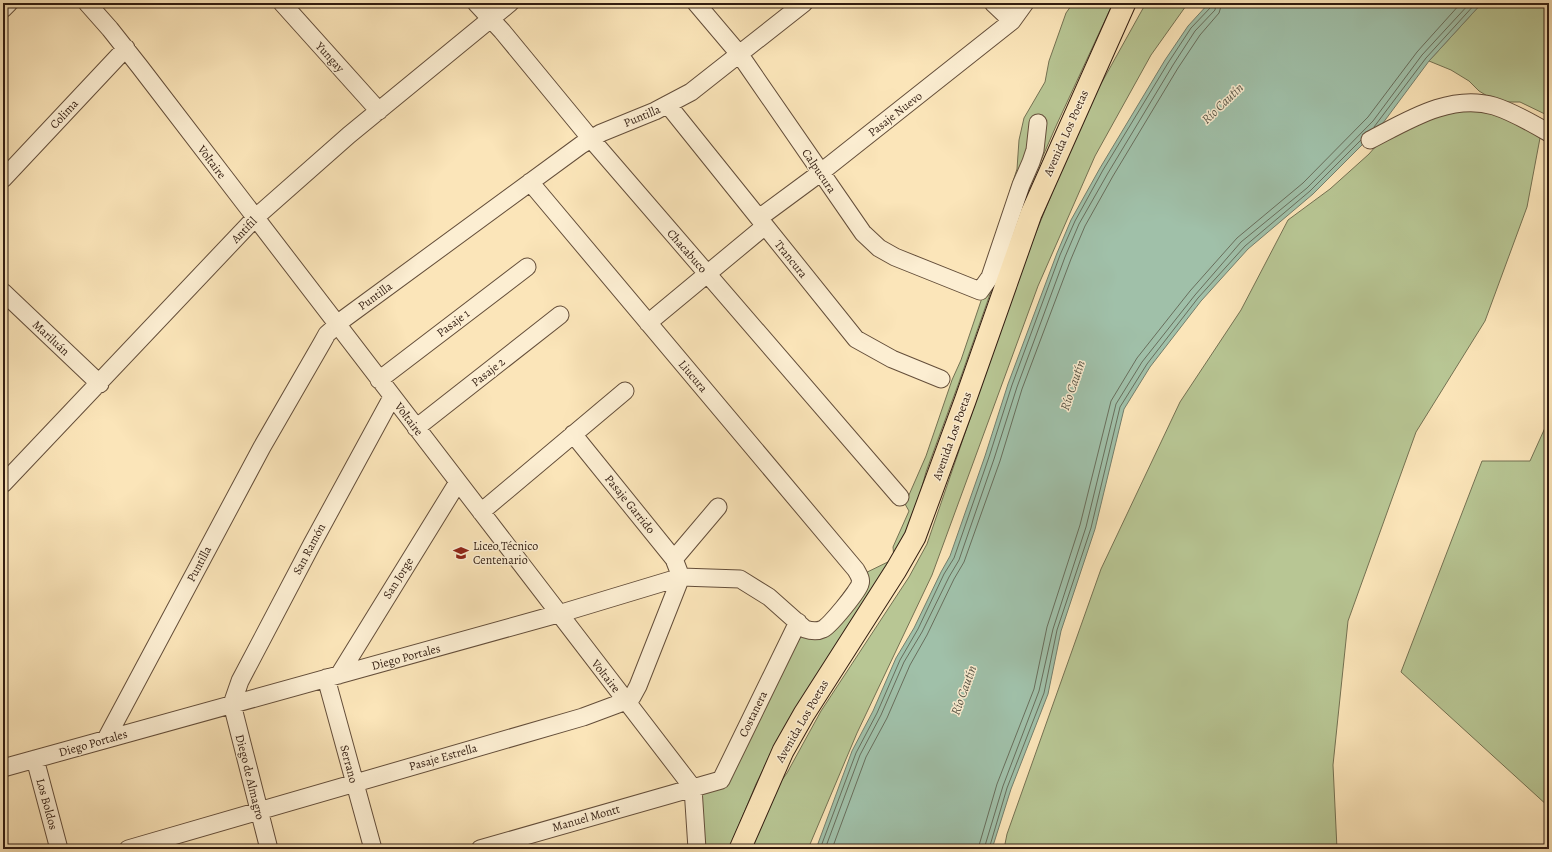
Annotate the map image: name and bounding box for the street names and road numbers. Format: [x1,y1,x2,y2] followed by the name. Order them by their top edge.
[311,38,348,76] street label: Yungay
[1039,87,1092,180] street label: Avenida Los Poetas
[865,88,925,140] street label: Pasaje Nuevo
[46,95,82,132] street label: Colima
[621,101,663,131] street label: Puntilla
[194,141,230,182] street label: Voltaire
[798,146,840,197] street label: Calpucura
[227,213,260,247] street label: Antifil
[663,226,711,276] street label: Chacabuco
[771,237,811,282] street label: Trancura
[355,278,396,314] street label: Puntilla
[433,305,473,341] street label: Pasaje 1
[29,317,73,360] street label: Mariluán
[468,354,508,390] street label: Pasaje 2
[675,356,711,396] street label: Liucura
[928,390,975,483] street label: Avenida Los Poetas
[391,398,427,439] street label: Voltaire
[601,471,659,537] street label: Pasaje Garrido
[289,520,329,577] street label: San Ramón
[183,543,215,585] street label: Puntilla
[379,554,417,602] street label: San Jorge
[370,640,442,674] street label: Diego Portales
[587,655,624,696] street label: Voltaire
[771,677,832,766] street label: Avenida Los Poetas
[735,688,771,740] street label: Costanera
[57,726,129,760] street label: Diego Portales
[232,733,268,821] street label: Diego de Almagro
[407,740,479,774] street label: Pasaje Estrella
[336,743,362,785] street label: Serrano
[32,777,62,832] street label: Los Boldos
[550,801,622,835] street label: Manuel Montt

